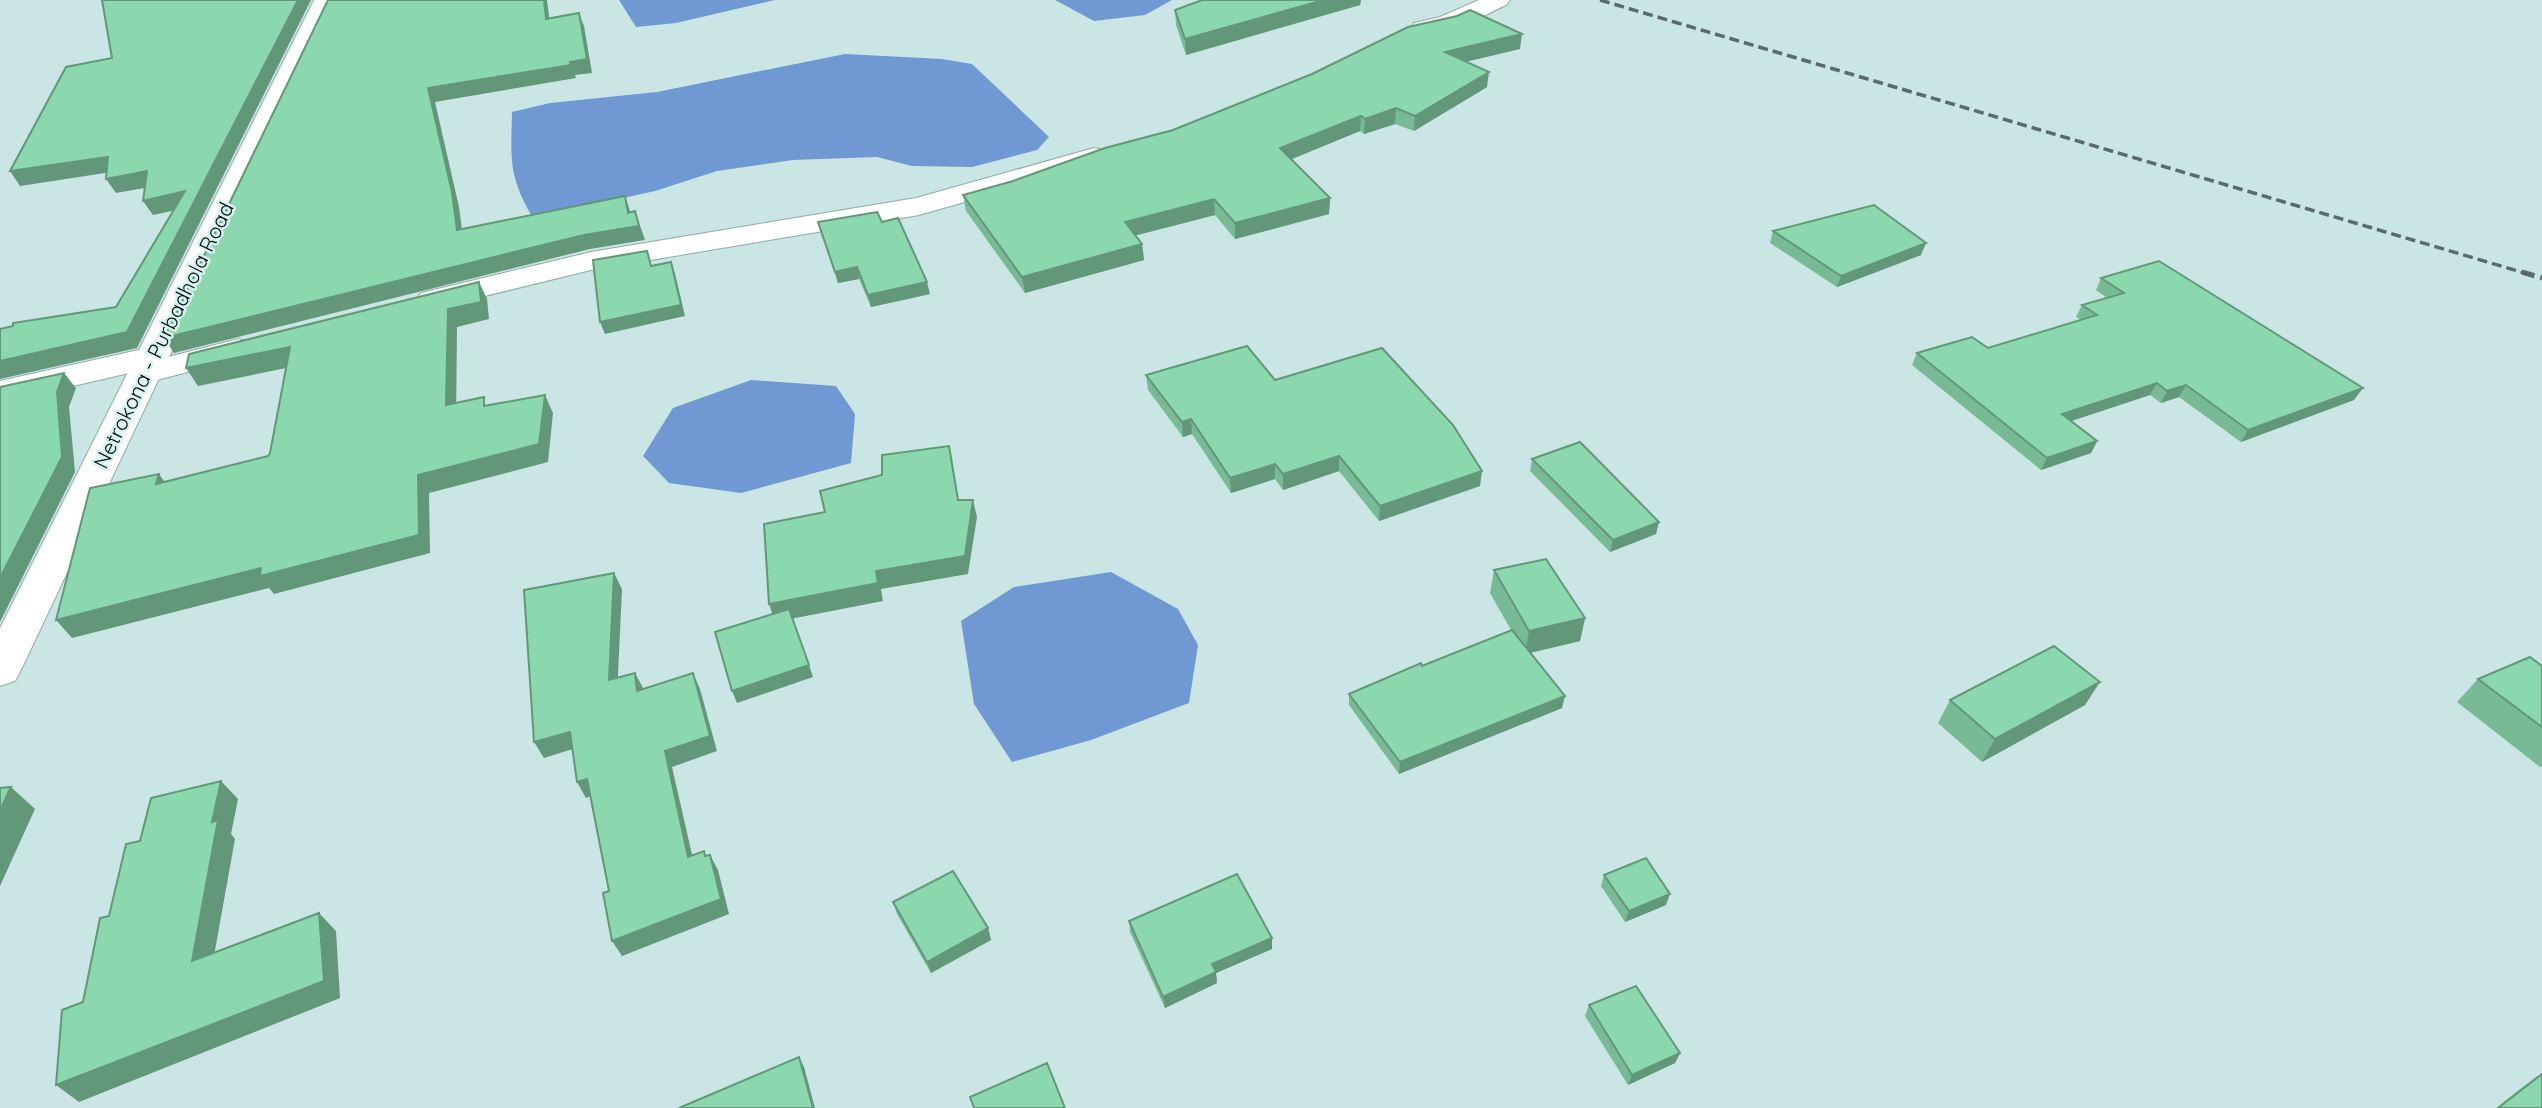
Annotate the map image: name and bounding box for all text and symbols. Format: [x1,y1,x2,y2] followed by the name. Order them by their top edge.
[87,198,239,472] street label: Netrokona - Purbadhola Road

